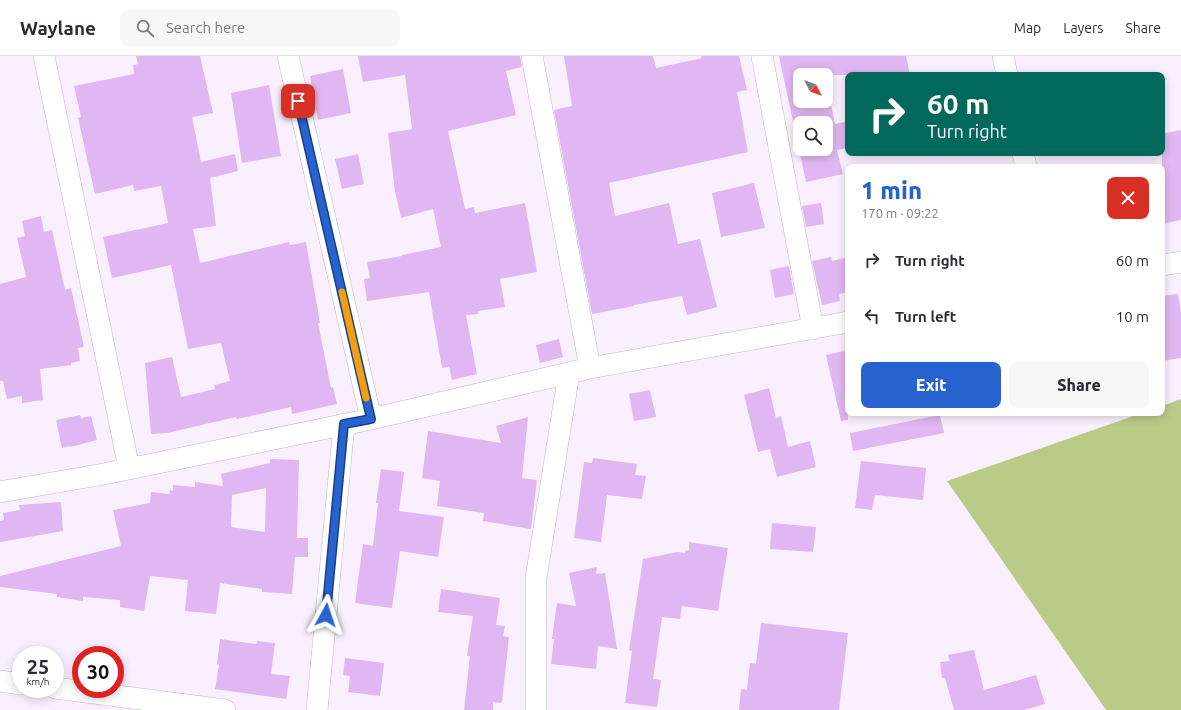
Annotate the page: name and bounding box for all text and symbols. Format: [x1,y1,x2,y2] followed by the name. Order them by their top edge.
[120,10,400,46] search box
[20,17,96,39] text: Waylane
[134,17,156,39] icon: search
[166,19,245,36] text: Search here
[1014,20,1041,36] text: Map
[1063,20,1103,36] text: Layers
[1125,20,1161,36] text: Share
[793,68,833,108] north arrow
[793,68,833,156] map controls
[281,84,315,118] pin
[861,88,913,140] icon: right
[927,88,989,119] text: 60 m
[287,90,309,112] icon: arrive
[793,116,833,156] button: search
[927,121,1007,141] text: Turn right
[861,177,922,204] text: 1 min
[1107,177,1149,219] button: close
[861,206,939,220] text: 170 m · 09:22
[861,249,883,271] icon: right
[895,252,965,269] text: Turn right
[1116,252,1149,269] text: 60 m
[861,305,883,327] icon: left
[895,308,956,325] text: Turn left
[1116,308,1149,325] text: 10 m
[861,362,1001,408] button: Exit
[1009,362,1149,408] button: Share
[305,594,347,636] position arrow
[72,646,124,698] speed limit sign: 30
[27,655,49,678] text: 25
[26,676,50,687] text: km/h

